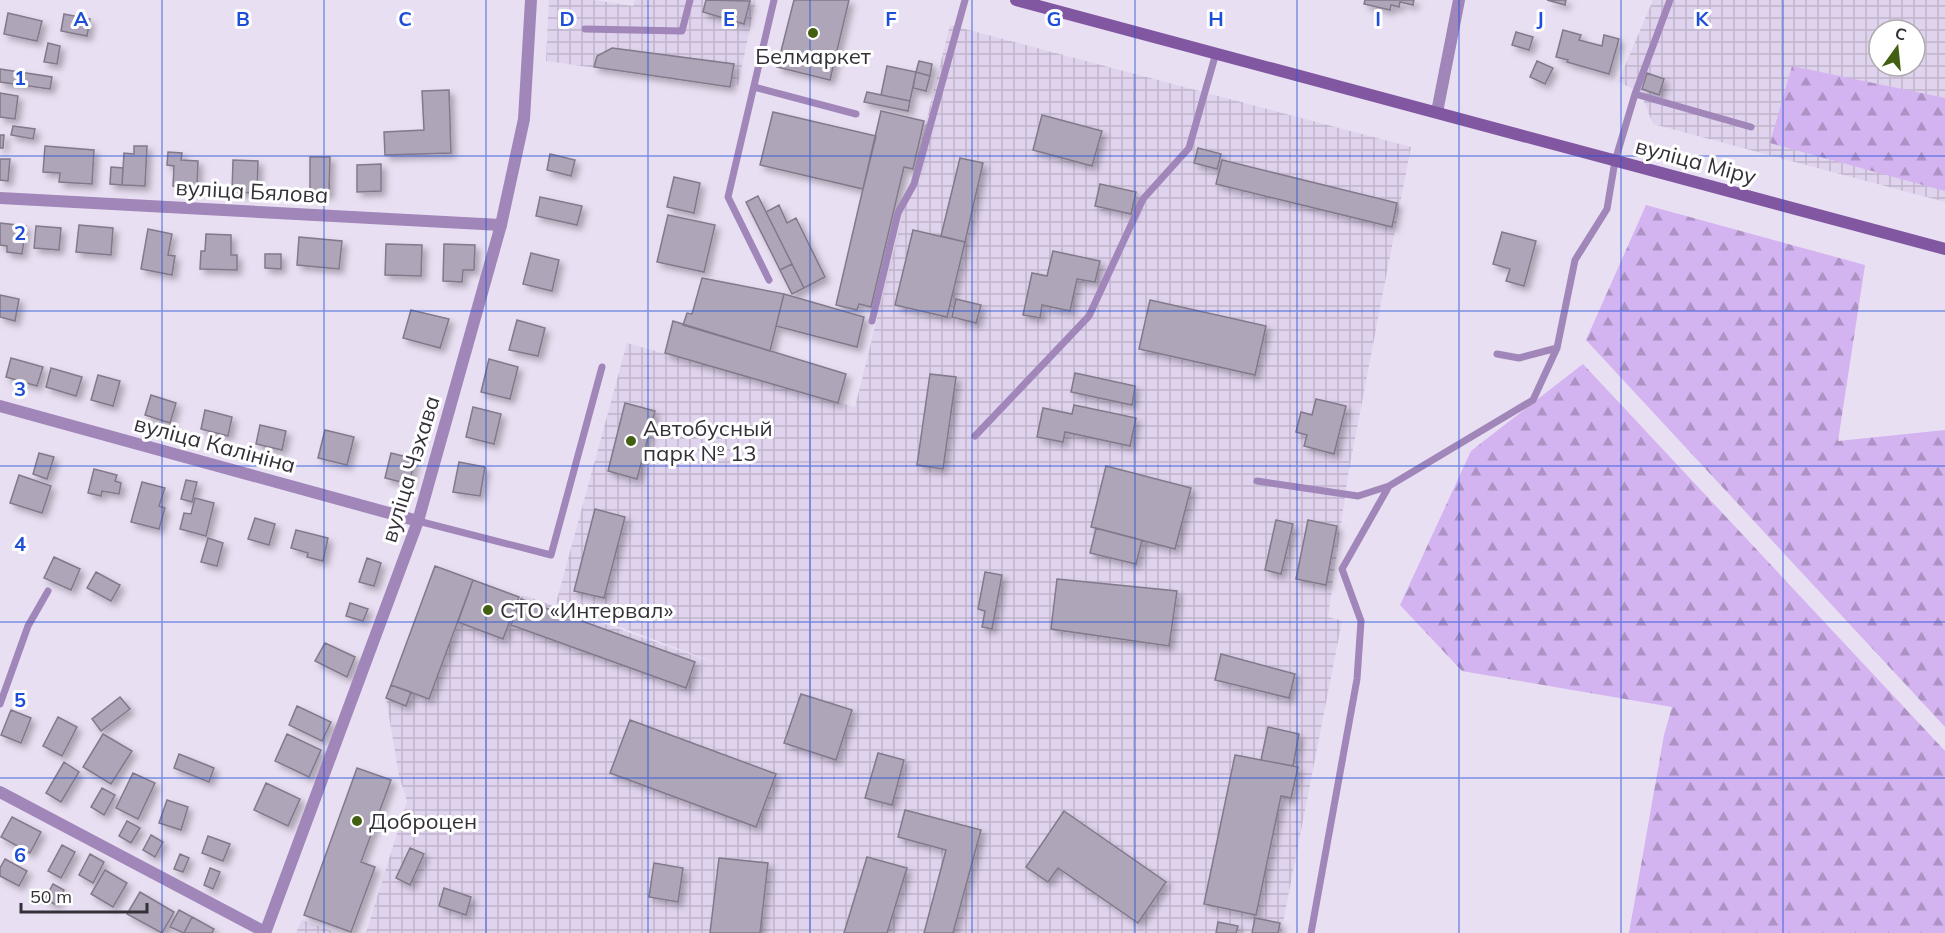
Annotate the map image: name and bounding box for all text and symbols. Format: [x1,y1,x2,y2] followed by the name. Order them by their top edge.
[74,6,89,31] text: A
[236,6,250,31] text: B
[398,6,412,31] text: C
[559,6,575,31] text: D
[723,6,735,31] text: E
[885,6,897,31] text: F
[1047,6,1061,31] text: G
[1208,6,1224,31] text: H
[1375,6,1381,31] text: I
[1536,6,1544,31] text: J
[1695,6,1709,31] text: K
[1867,18,1927,78] north arrow
[1893,22,1909,45] text: С
[806,26,820,40] marker: Белмаркет
[755,42,871,70] place label: Белмаркет
[14,65,26,90] text: 1
[1632,131,1760,191] street label: вуліца Міру
[175,173,329,209] street label: вуліца Бялова
[14,220,26,245] text: 2
[14,376,26,401] text: 3
[374,392,446,546] street label: вуліца Чэхава
[131,409,299,479] street label: вуліца Калініна
[643,414,773,467] place label: Автобусный парк № 13
[624,434,638,448] marker: Автобусный парк № 13
[14,531,26,556] text: 4
[500,596,673,624] place label: СТО «Интервал»
[481,603,495,617] marker: СТО «Интервал»
[14,687,26,712] text: 5
[369,807,477,835] place label: Доброцен
[350,814,364,828] marker: Доброцен
[14,842,26,867] text: 6
[21,876,147,914] scale bar
[30,885,72,908] text: 50 m

